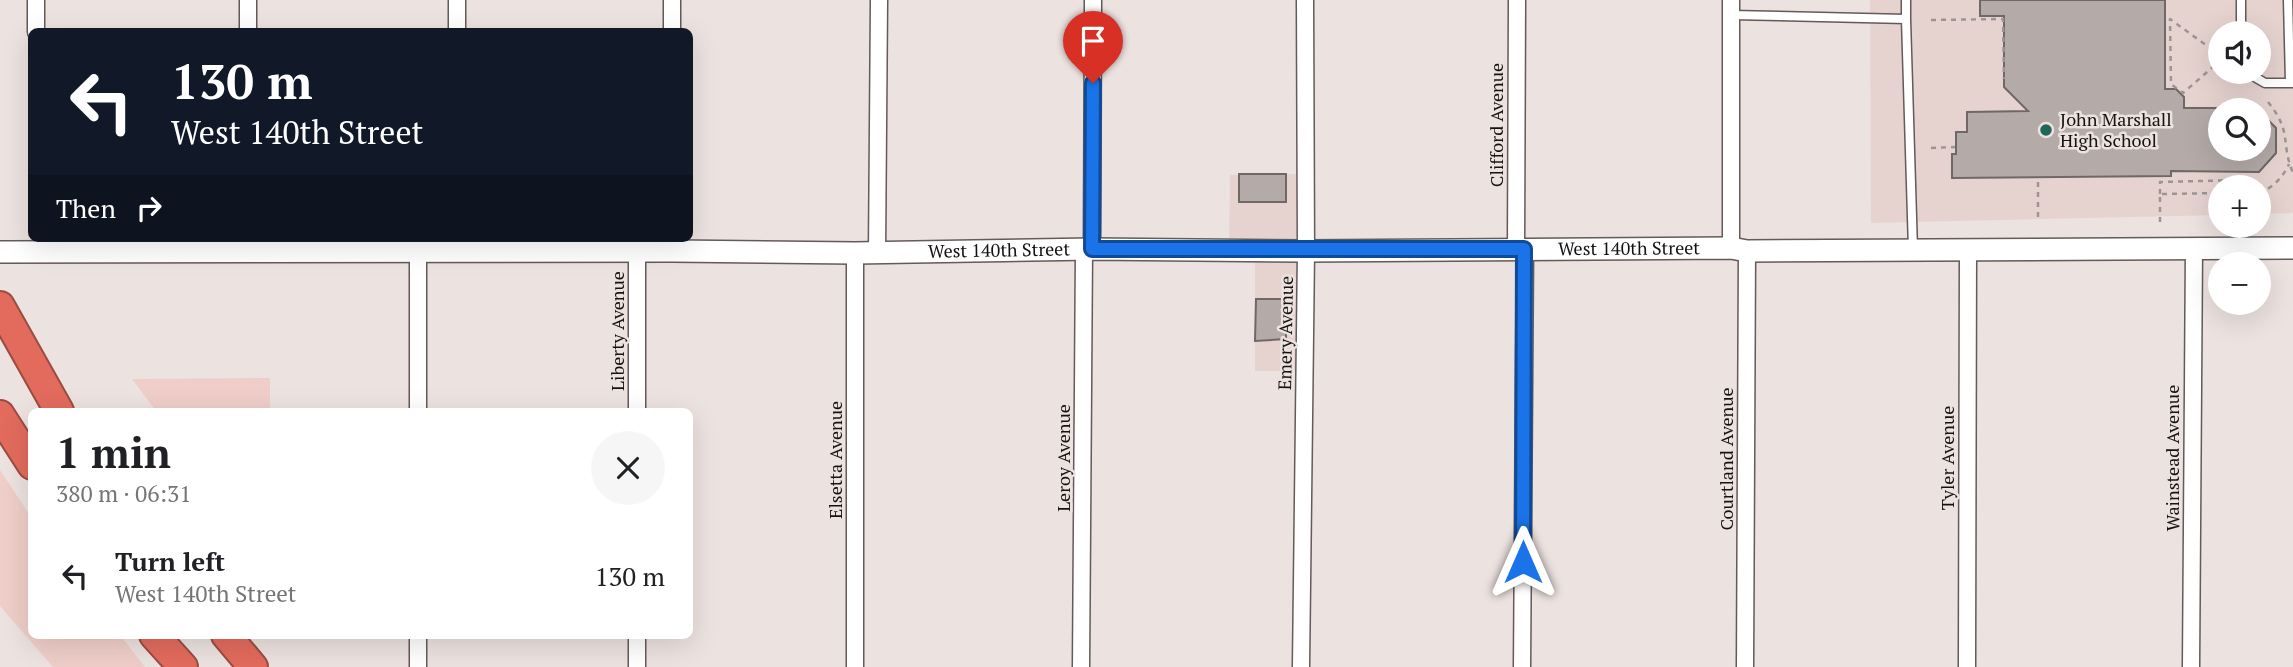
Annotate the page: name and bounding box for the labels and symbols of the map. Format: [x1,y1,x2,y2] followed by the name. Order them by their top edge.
[1063,11,1123,83] pin
[1484,63,1508,187] street label: Clifford Avenue
[2060,107,2172,152] place label: John Marshall High School
[2038,122,2054,138] marker: John Marshall High School
[1558,235,1700,260] street label: West 140th Street
[928,236,1071,263] street label: West 140th Street
[605,271,629,391] street label: Liberty Avenue
[1272,276,1298,390] street label: Emery Avenue
[2160,385,2184,531] street label: Wainstead Avenue
[1714,387,1738,531] street label: Courtland Avenue
[823,401,847,519] street label: Elsetta Avenue
[1051,404,1075,512] street label: Leroy Avenue
[1935,406,1959,510] street label: Tyler Avenue
[1486,525,1560,599] position arrow

